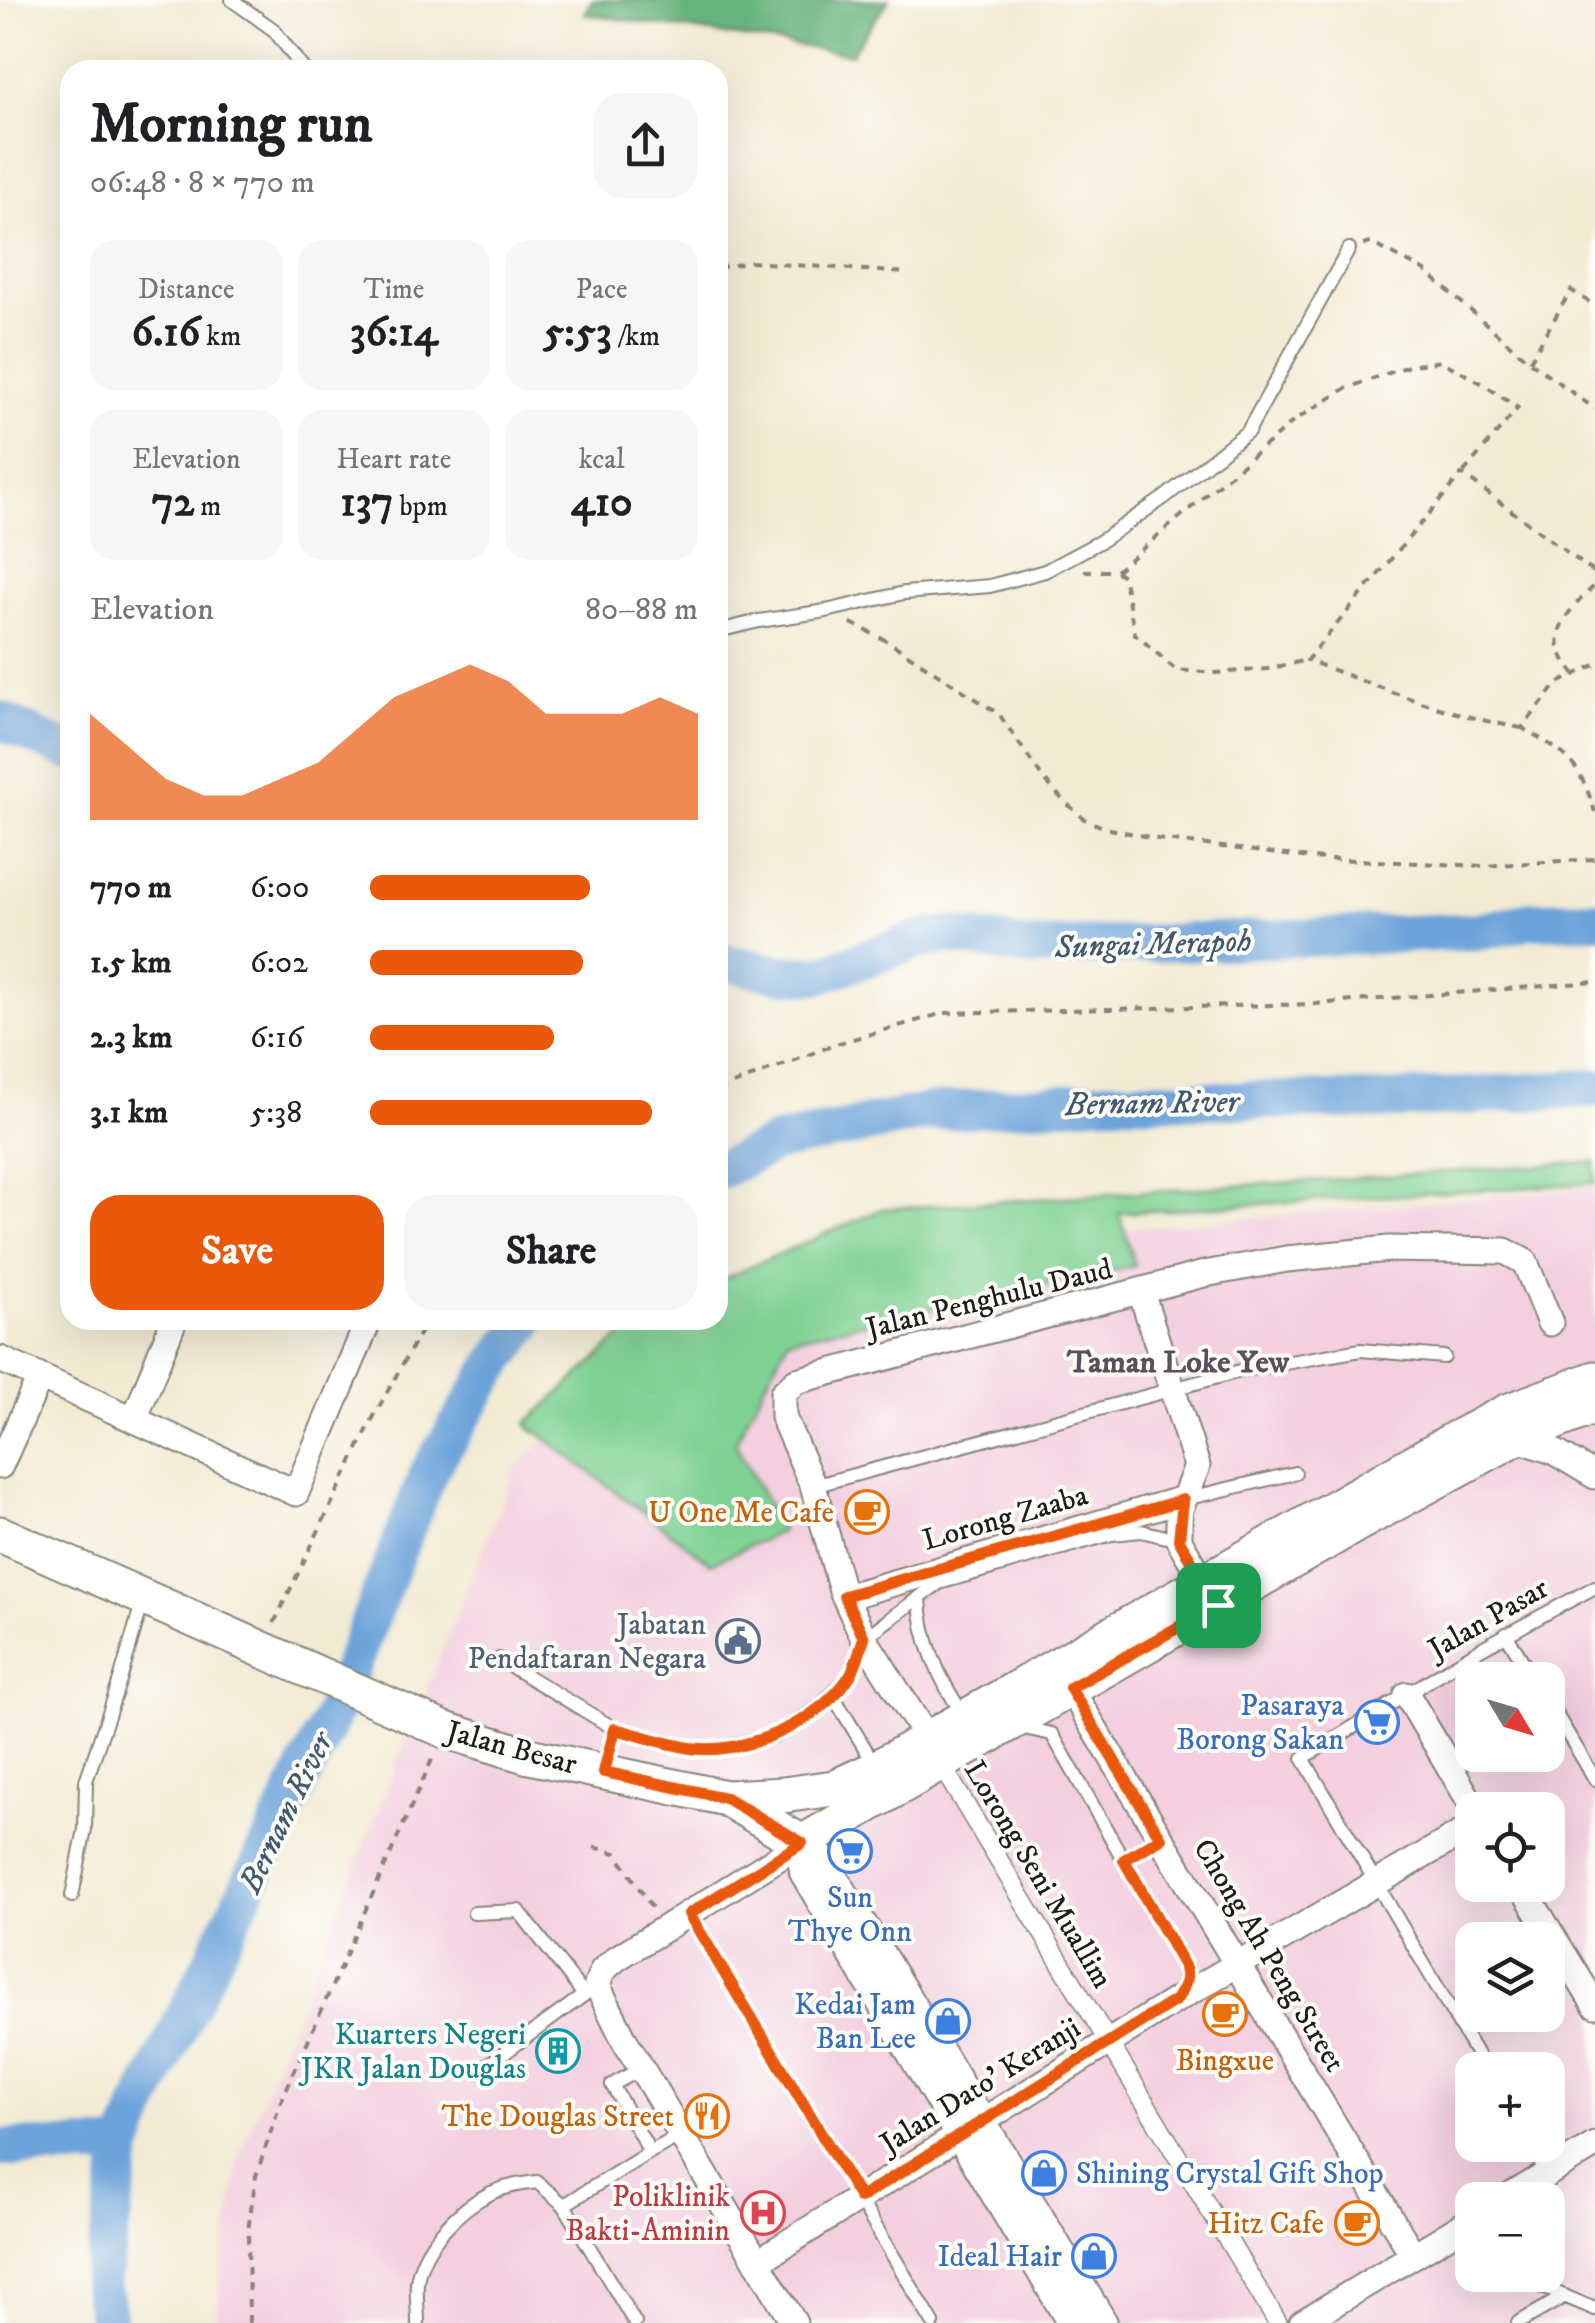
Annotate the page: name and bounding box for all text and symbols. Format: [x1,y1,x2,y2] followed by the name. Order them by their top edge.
[90,91,372,160] text: Morning run
[593,93,698,198] button: share
[90,163,315,203] text: 06:48 · 8 × 770 m
[138,272,235,307] text: Distance
[364,272,424,307] text: Time
[576,272,628,307] text: Pace
[131,307,200,359] text: 6.16
[350,307,438,359] text: 36:14
[543,307,612,359] text: 5:53
[200,319,241,354] text: km
[612,319,660,354] text: /km
[132,442,241,477] text: Elevation
[337,442,451,477] text: Heart rate
[579,442,625,477] text: kcal
[151,477,194,529] text: 72
[340,477,393,529] text: 137
[571,477,633,529] text: 410
[194,489,221,524] text: m
[393,489,448,524] text: bpm
[90,590,214,630] text: Elevation
[585,590,698,630] text: 80–88 m
[90,868,172,908] text: 770 m
[250,868,309,908] text: 6:00
[1053,922,1252,968] water label: Sungai Merapoh
[90,943,172,983] text: 1.5 km
[250,943,308,983] text: 6:02
[90,1018,172,1058] text: 2.3 km
[250,1018,303,1058] text: 6:16
[1064,1082,1242,1126] water label: Bernam River
[90,1093,168,1133] text: 3.1 km
[250,1093,302,1133] text: 5:38
[90,1195,384,1310] button: Save
[404,1195,698,1310] button: Share
[860,1251,1116,1349] street label: Jalan Penghulu Daud
[1066,1343,1290,1383] district label: Taman Loke Yew
[919,1477,1093,1560] street label: Lorong Zaaba
[844,1489,890,1535] cafe icon: U One Me Cafe
[648,1495,834,1532] place label: U One Me Cafe
[1176,1563,1261,1648] pin
[1420,1570,1555,1670] street label: Jalan Pasar
[1191,1578,1246,1633] icon: arrive
[468,1607,706,1678] place label: Jabatan Pendaftaran Negara
[715,1618,761,1664] public building icon: Jabatan Pendaftaran Negara
[1455,1662,1565,1772] north arrow
[1455,1662,1565,2292] map controls
[1176,1688,1344,1759] place label: Pasaraya Borong Sakan
[1354,1699,1400,1745] supermarket icon: Pasaraya Borong Sakan
[440,1713,581,1784] street label: Jalan Besar
[230,1724,344,1900] water label: Bernam River
[955,1754,1120,1995] street label: Lorong Seni Muallim
[1455,1792,1565,1902] button: locate
[827,1828,873,1874] supermarket icon: Sun Thye Onn
[1185,1833,1353,2079] street label: Chong Ah Peng Street
[788,1880,912,1951] place label: Sun Thye Onn
[1455,1922,1565,2032] button: layers
[794,1987,916,2058] place label: Kedai Jam Ban Lee
[1202,1991,1248,2037] cafe icon: Bingxue
[925,1998,971,2044] shop icon: Kedai Jam Ban Lee
[871,2010,1088,2164] street label: Jalan Dato' Keranji
[298,2017,526,2088] place label: Kuarters Negeri JKR Jalan Douglas
[535,2028,581,2074] building icon: Kuarters Negeri JKR Jalan Douglas
[1176,2043,1274,2080] place label: Bingxue
[1455,2052,1565,2162] button: +
[684,2093,730,2139] restaurant icon: The Douglas Street
[442,2099,674,2136] place label: The Douglas Street
[1021,2150,1067,2196] shop icon: Shining Crystal Gift Shop
[1076,2156,1384,2193] place label: Shining Crystal Gift Shop
[566,2179,730,2250] place label: Poliklinik Bakti-Aminin
[1455,2182,1565,2292] button: −
[740,2190,786,2236] hospital icon: Poliklinik Bakti-Aminin
[1334,2200,1380,2246] cafe icon: Hitz Cafe
[1208,2206,1324,2243] place label: Hitz Cafe
[1071,2233,1117,2279] shop icon: Ideal Hair
[938,2239,1062,2276] place label: Ideal Hair

